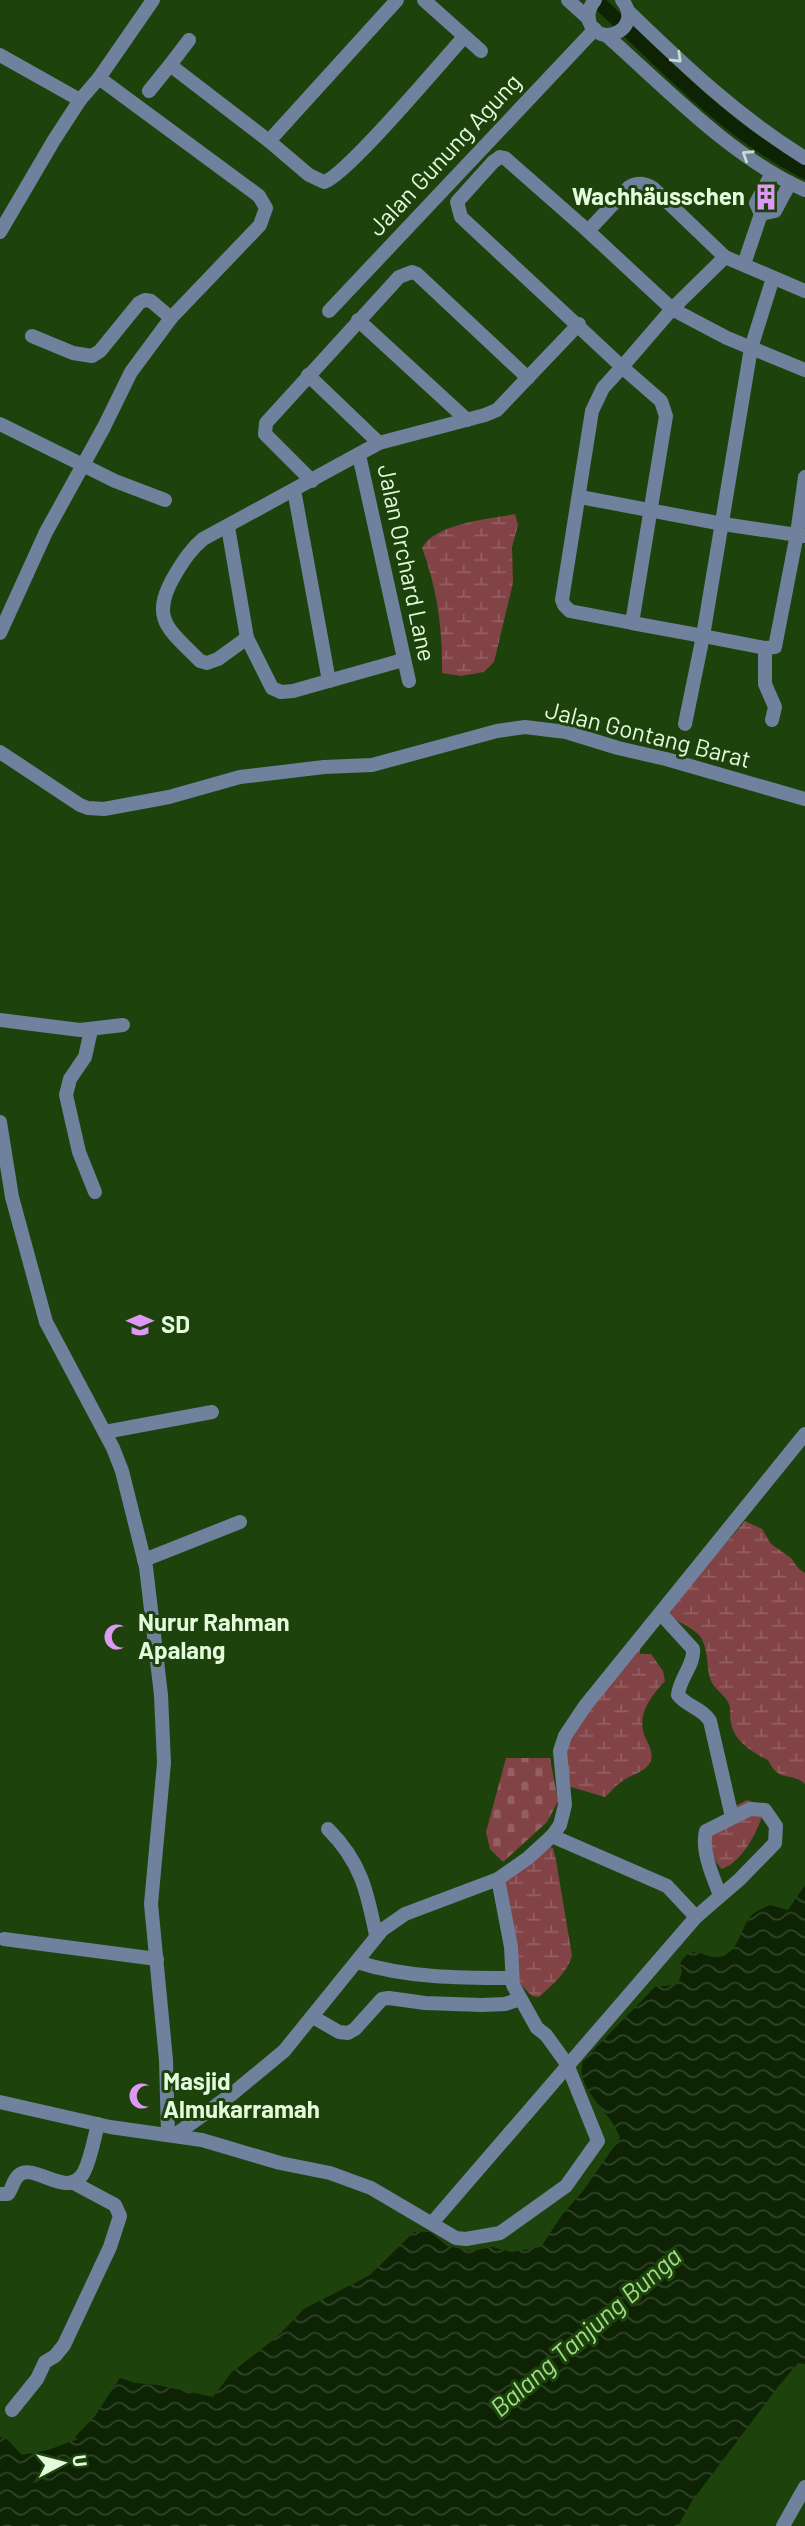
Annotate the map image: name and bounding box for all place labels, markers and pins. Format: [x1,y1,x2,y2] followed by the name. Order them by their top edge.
[572,181,745,210] place label: Wachhäusschen
[751,182,781,212] building icon: Wachhäusschen
[161,1309,190,1338] place label: SD
[125,1310,155,1340] school or university icon: SD
[138,1607,290,1664] place label: Nurur Rahman Apalang
[102,1622,132,1652] mosque icon: Nurur Rahman Apalang
[163,2066,320,2123] place label: Masjid Almukarramah
[127,2081,157,2111] mosque icon: Masjid Almukarramah

